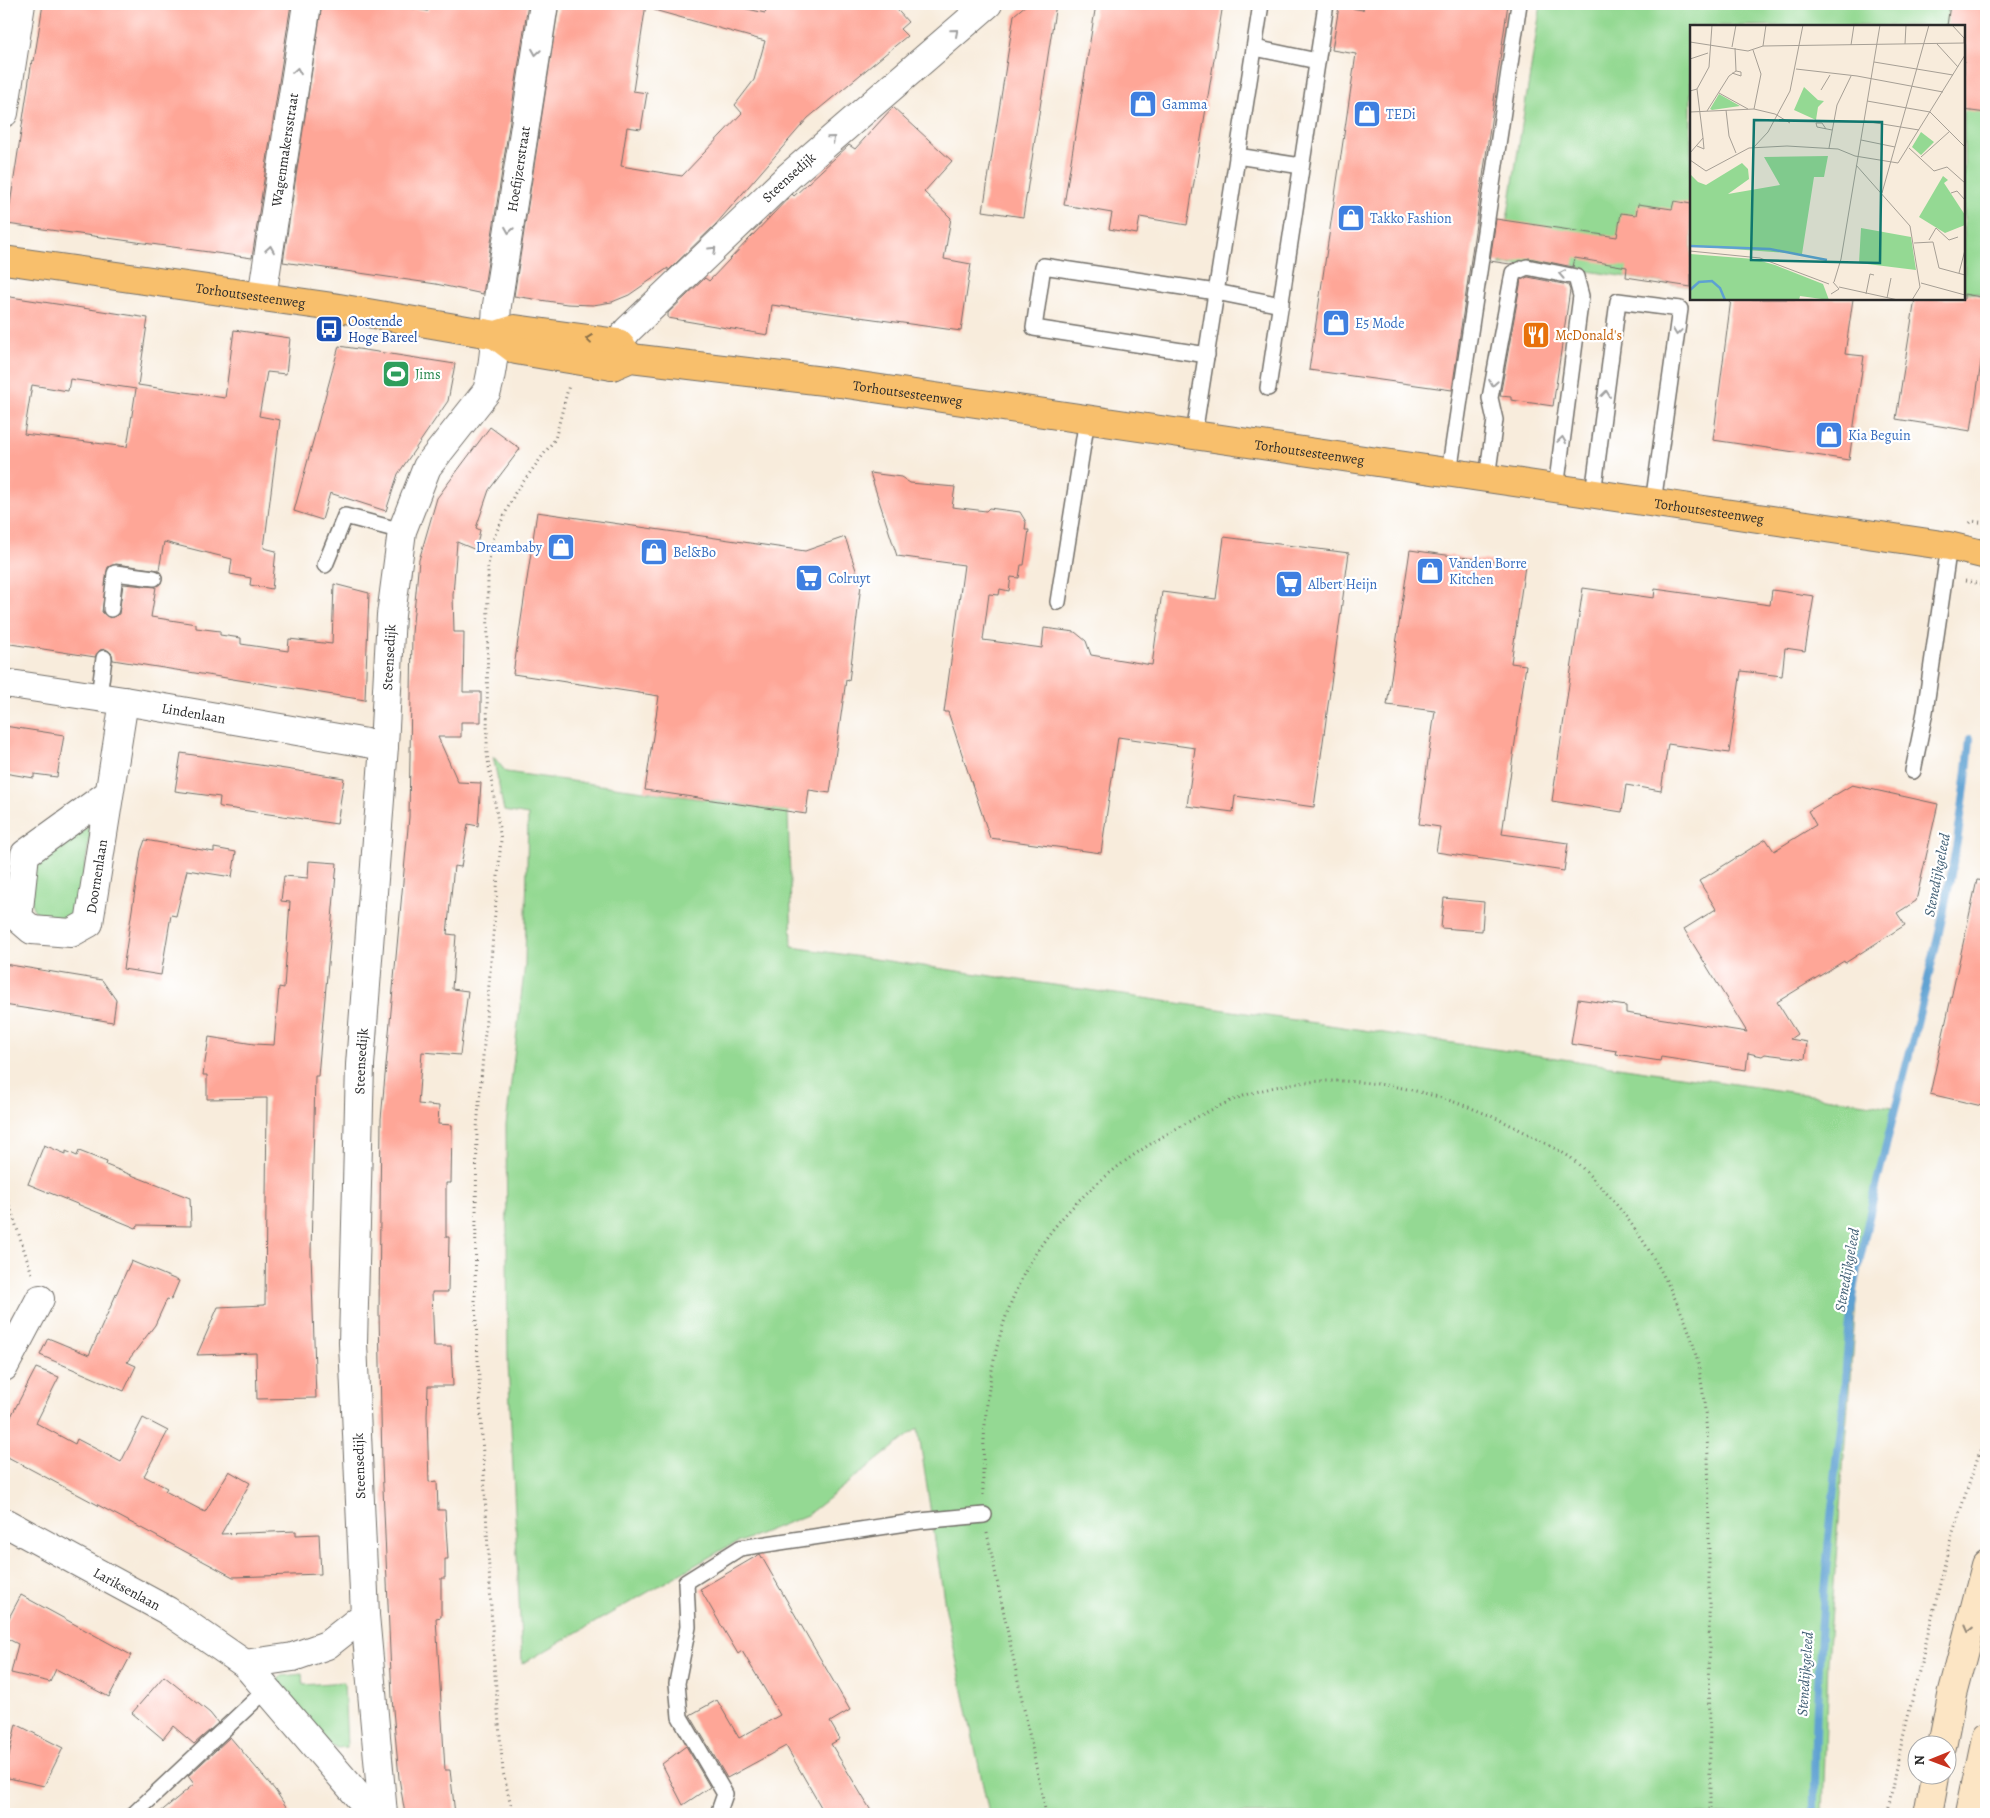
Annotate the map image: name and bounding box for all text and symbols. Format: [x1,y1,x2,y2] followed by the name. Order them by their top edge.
[1690,25,1965,300] inset map
[949,29,958,38] one-way arrow
[531,48,542,56] one-way arrow
[291,67,301,75] one-way arrow
[1128,89,1158,119] shop icon: Gamma
[267,91,303,209] street label: Wagenmakersstraat
[1162,95,1208,114] place label: Gamma
[1352,99,1382,129] shop icon: TEDi
[1386,105,1416,124] place label: TEDi
[503,124,535,213] street label: Hoefijzerstraat
[826,136,835,145] one-way arrow
[758,148,820,207] street label: Steensedijk
[1336,203,1366,233] shop icon: Takko Fashion
[1370,209,1452,228] place label: Takko Fashion
[504,225,514,234] one-way arrow
[264,245,274,253] one-way arrow
[707,247,716,256] one-way arrow
[1557,270,1566,280] one-way arrow
[194,278,307,313] street label: Torhoutsesteenweg
[1321,308,1351,338] shop icon: E5 Mode
[348,312,418,347] place label: Oostende Hoge Bareel
[314,314,344,344] bus stop icon: Oostende Hoge Bareel
[1355,314,1404,333] place label: E5 Mode
[1521,320,1551,350] restaurant icon: McDonald's
[1555,326,1622,345] place label: McDonald's
[1672,328,1682,337] one-way arrow
[585,334,593,345] one-way arrow
[381,359,411,389] sports icon: Jims
[415,365,441,384] place label: Jims
[852,376,964,411] street label: Torhoutsesteenweg
[1488,378,1498,387] one-way arrow
[1601,390,1611,398] one-way arrow
[1814,420,1844,450] shop icon: Kia Beguin
[1848,426,1911,445] place label: Kia Beguin
[1253,435,1366,470] street label: Torhoutsesteenweg
[1556,436,1567,444] one-way arrow
[1653,494,1765,529] street label: Torhoutsesteenweg
[546,532,576,562] shop icon: Dreambaby
[639,537,669,567] shop icon: Bel&Bo
[476,538,543,557] place label: Dreambaby
[673,543,716,562] place label: Bel&Bo
[1448,554,1527,589] place label: Vanden Borre Kitchen
[1415,556,1445,586] shop icon: Vanden Borre Kitchen
[794,563,824,593] supermarket icon: Colruyt
[828,569,871,588] place label: Colruyt
[1274,569,1304,599] supermarket icon: Albert Heijn
[1307,575,1377,594] place label: Albert Heijn
[378,624,400,691] street label: Steensedijk
[160,699,227,728] street label: Lindenlaan
[1919,831,1955,918] water label: Stenedijkgeleed
[82,838,112,915] street label: Doornenlaan
[350,1027,373,1094] street label: Steensedijk
[1830,1227,1864,1313] water label: Stenedijkgeleed
[349,1433,370,1499] street label: Steensedijk
[90,1563,164,1615] street label: Lariksenlaan
[1964,1624,1975,1633] one-way arrow
[1792,1631,1818,1717] water label: Stenedijkgeleed
[1908,1736,1958,1786] north arrow
[1910,1755,1929,1765] text: N

